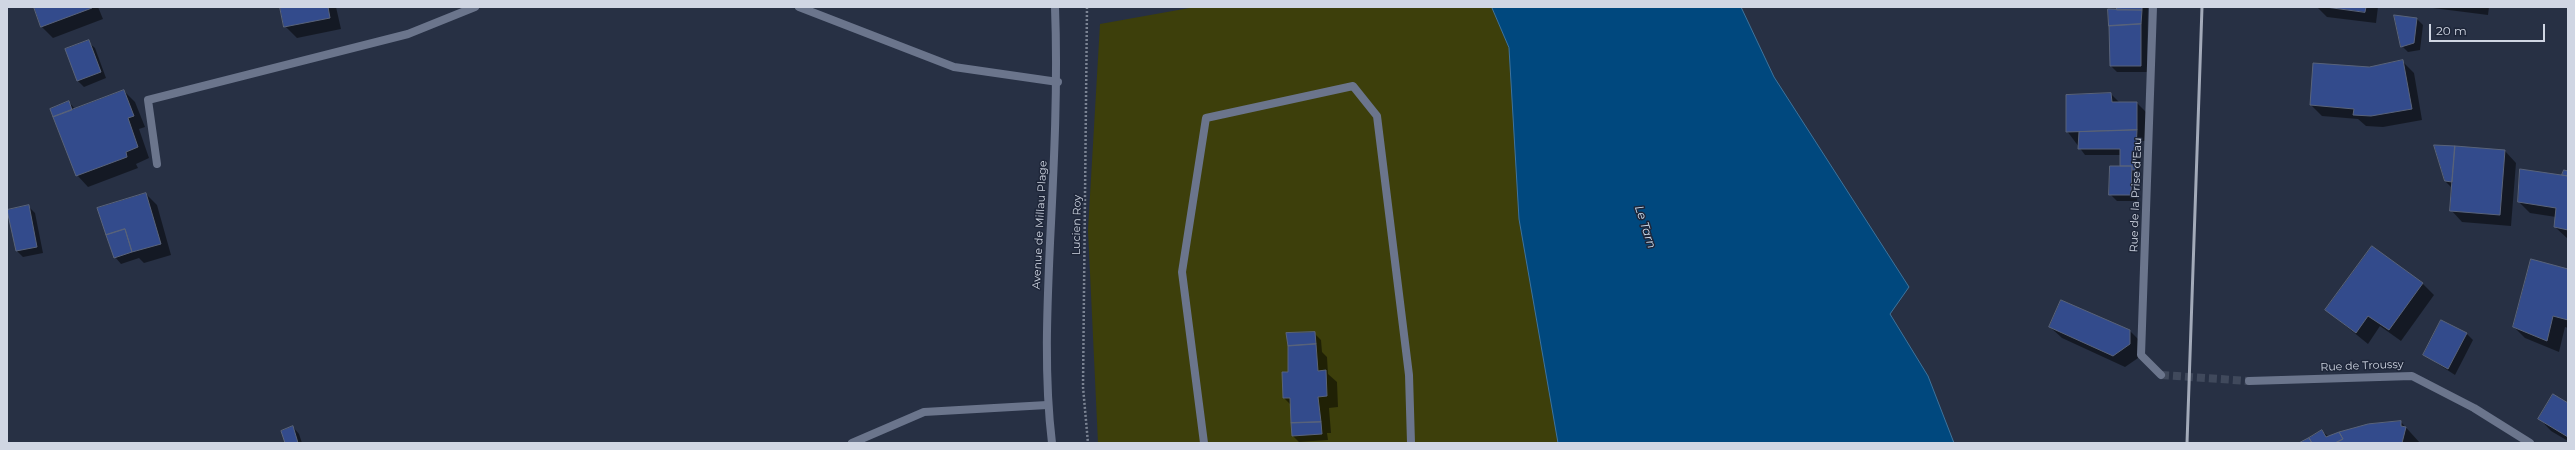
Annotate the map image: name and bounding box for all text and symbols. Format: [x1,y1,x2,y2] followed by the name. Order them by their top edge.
[2431,16,2547,42] scale bar
[2436,23,2467,38] text: 20 m
[2127,137,2145,253] street label: Rue de la Prise d'Eau
[1030,160,1050,290] street label: Avenue de Millau Plage
[1070,195,1084,255] street label: Lucien Roy
[1631,204,1659,250] water label: Le Tarn
[2320,358,2404,374] street label: Rue de Troussy

